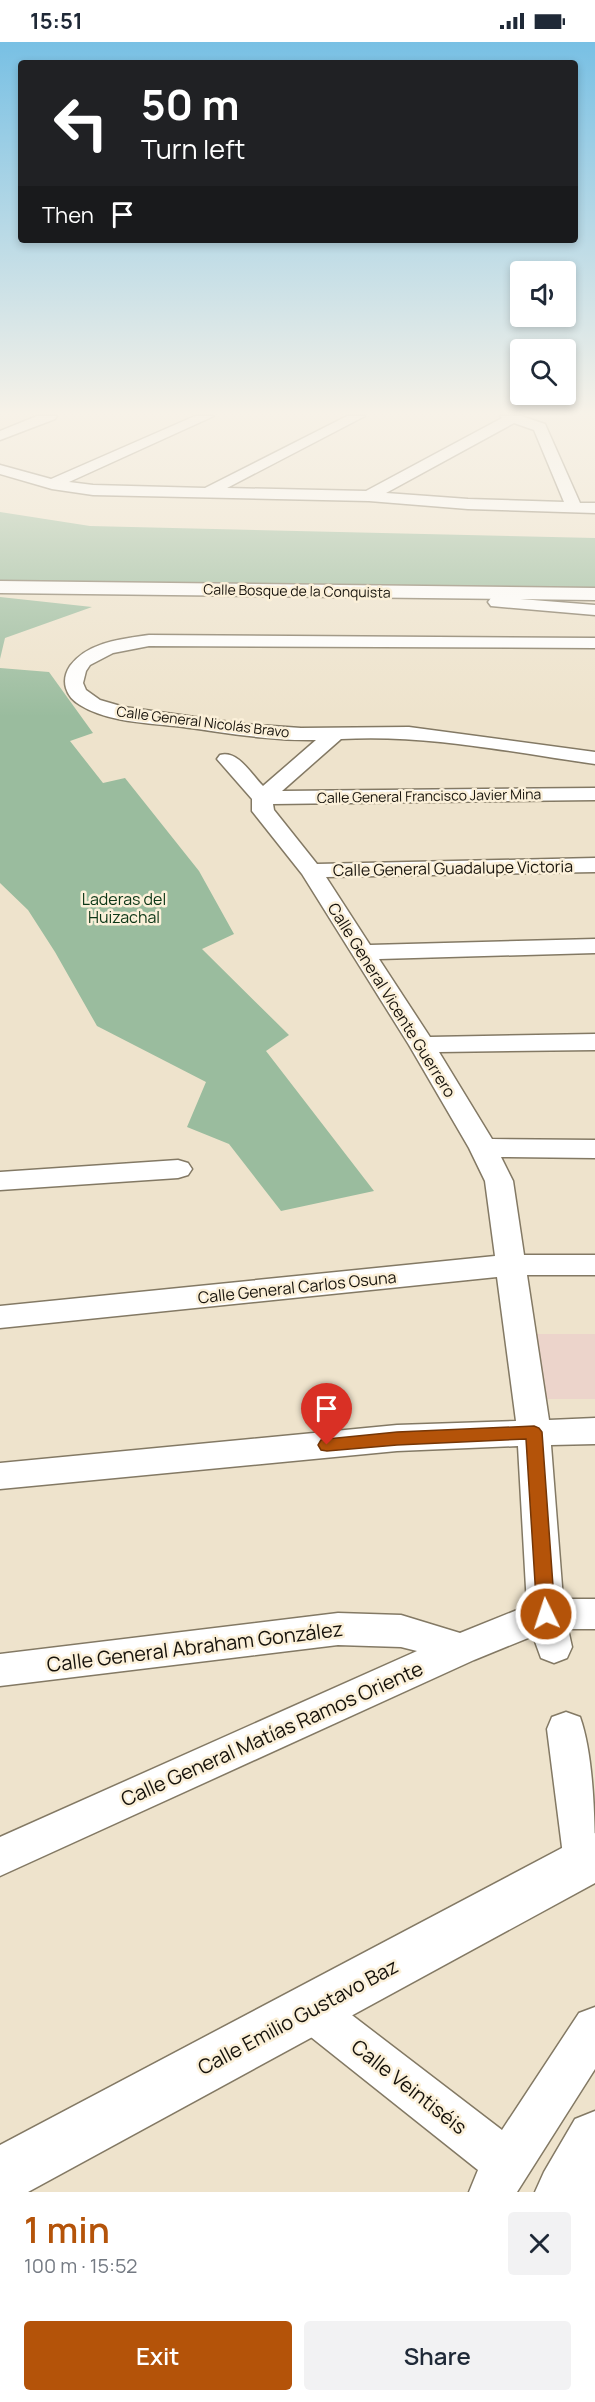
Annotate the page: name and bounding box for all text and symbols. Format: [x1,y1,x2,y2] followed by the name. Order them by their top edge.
[30,6,83,36] text: 15:51
[141,75,239,133] text: 50 m
[42,84,120,162] icon: left
[141,130,245,167] text: Turn left
[106,198,139,231] icon: arrive
[42,200,94,230] text: Then
[510,261,576,405] map controls
[510,261,576,327] button: sound
[510,339,576,405] button: search
[203,579,391,602] street label: Calle Bosque de la Conquista
[116,701,291,742] street label: Calle General Nicolás Bravo
[317,784,541,807] street label: Calle General Francisco Javier Mina
[333,855,573,881] street label: Calle General Guadalupe Victoria
[82,888,166,928] park label: Laderas del Huizachal
[323,898,461,1102] street label: Calle General Vicente Guerrero
[197,1266,397,1308] street label: Calle General Carlos Osuna
[301,1383,352,1445] pin
[310,1392,343,1425] icon: arrive
[514,1582,578,1646] position arrow
[45,1615,345,1678] street label: Calle General Abraham González
[116,1655,427,1813] street label: Calle General Matías Ramos Oriente
[193,1952,403,2081] street label: Calle Emilio Gustavo Baz
[346,2033,473,2140] street label: Calle Veintiséis
[24,2205,110,2254] text: 1 min
[508,2212,571,2275] button: close
[24,2252,137,2279] text: 100 m · 15:52
[24,2321,292,2390] button: Exit
[304,2321,571,2390] button: Share

